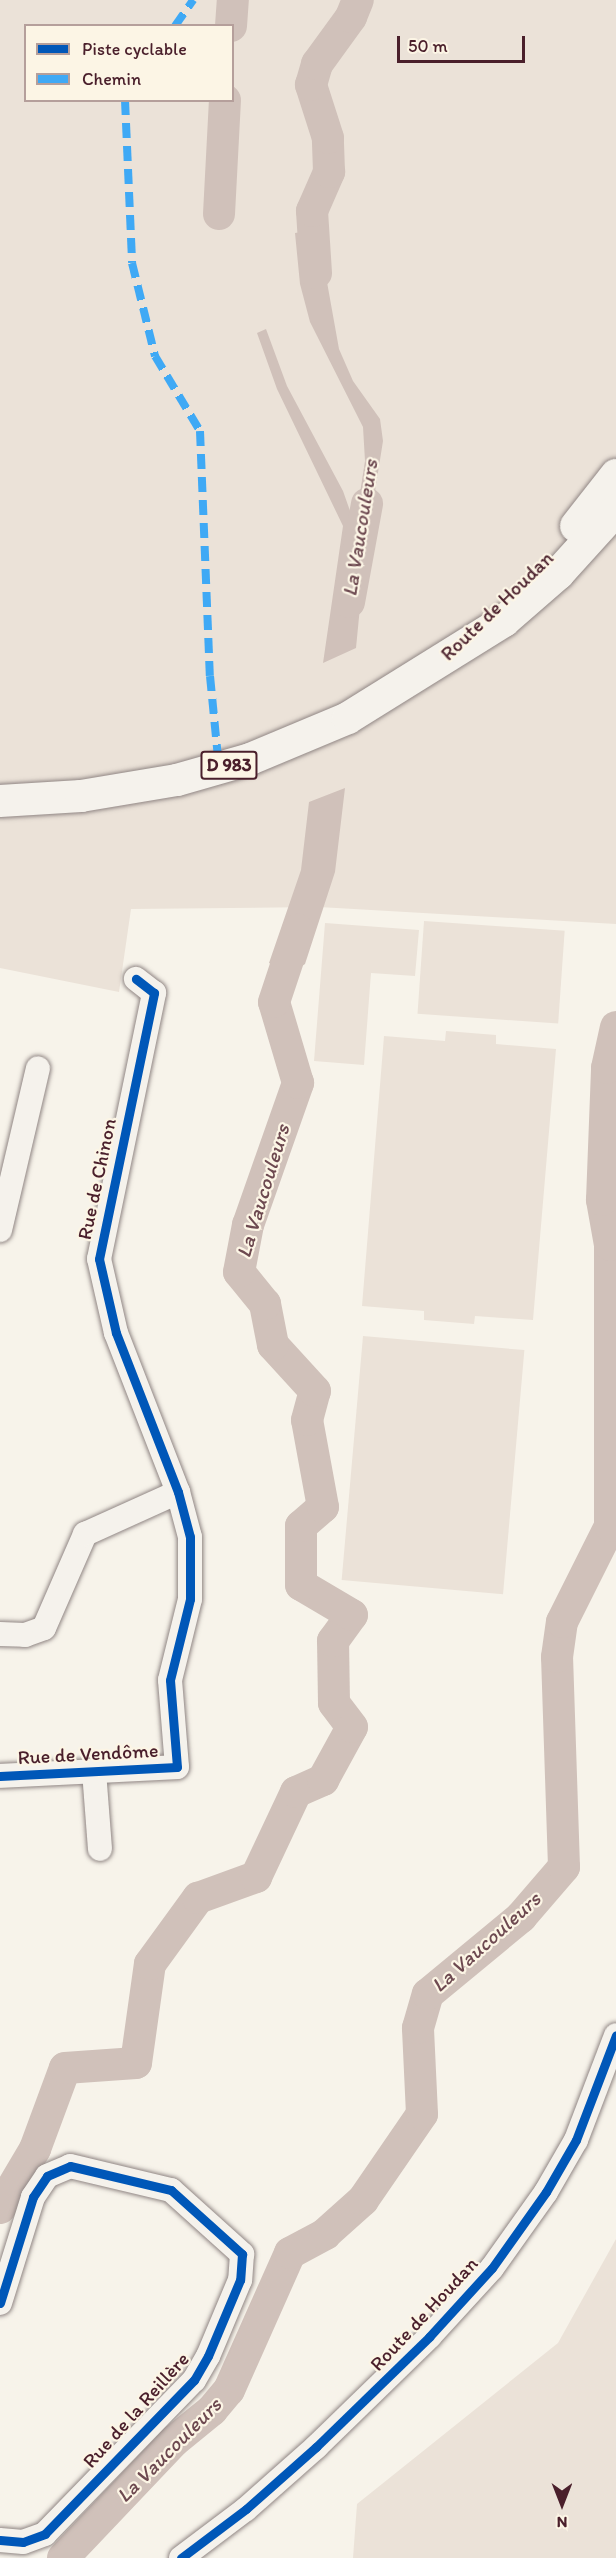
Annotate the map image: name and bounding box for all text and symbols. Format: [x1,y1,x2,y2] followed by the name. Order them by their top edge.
[24,24,234,102] legend
[400,24,528,62] scale bar
[408,35,448,57] text: 50 m
[82,38,187,60] text: Piste cyclable
[82,68,141,90] text: Chemin
[337,458,383,598] water label: La Vaucouleurs
[436,546,558,666] street label: Route de Houdan
[199,750,259,780] road number: D 983
[72,1116,122,1242] street label: Rue de Chinon
[231,1122,295,1260] water label: La Vaucouleurs
[17,1738,159,1770] street label: Rue de Vendôme
[426,1887,546,1997] water label: La Vaucouleurs
[365,2252,483,2376] street label: Route de Houdan
[78,2347,194,2473] street label: Rue de la Reillère
[111,2392,227,2508] water label: La Vaucouleurs
[532,2474,592,2534] north arrow
[557,2513,567,2532] text: N

